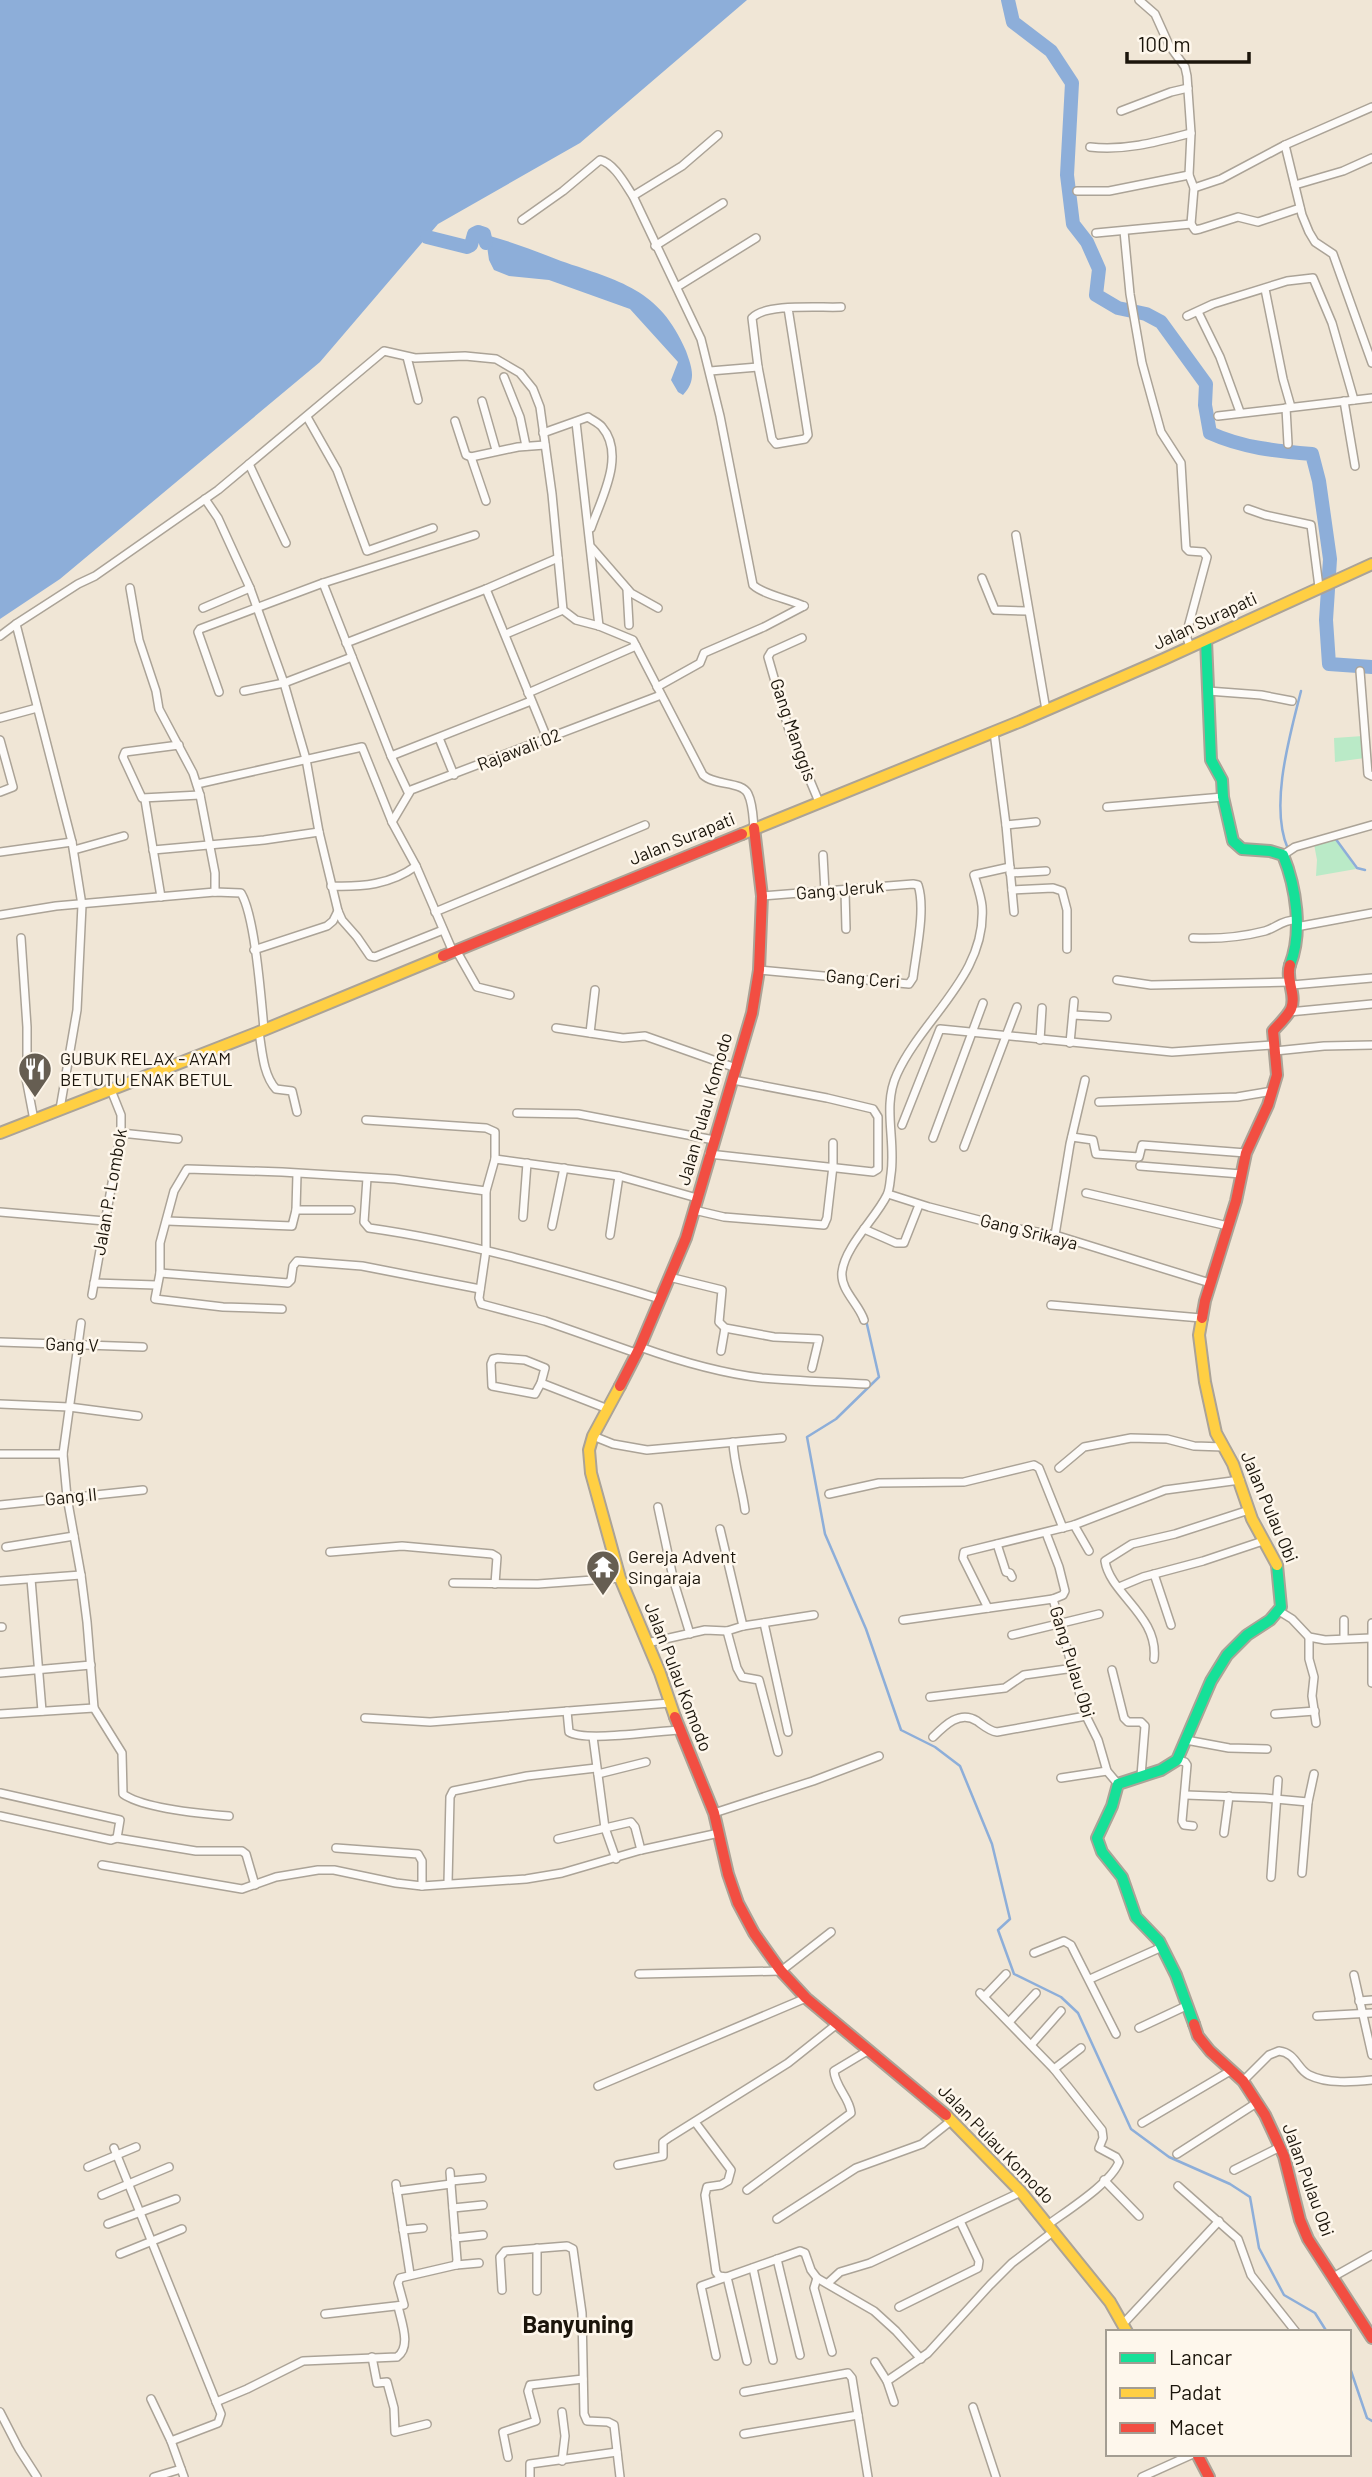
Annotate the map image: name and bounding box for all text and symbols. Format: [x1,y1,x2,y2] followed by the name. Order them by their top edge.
[1127,21,1250,65] scale bar
[1138,31,1191,56] text: 100 m
[1149,586,1260,654] street label: Jalan Surapati
[766,675,822,784] street label: Gang Manggis
[474,723,564,775] street label: Rajawali 02
[625,807,738,869] street label: Jalan Surapati
[795,874,885,904] street label: Gang Jeruk
[825,964,901,992] street label: Gang Ceri
[672,1030,736,1188] street label: Jalan Pulau Komodo
[60,1047,232,1090] place label: GUBUK RELAX - AYAM BETUTU ENAK BETUL
[16,1050,54,1099] restaurant icon: GUBUK RELAX - AYAM BETUTU ENAK BETUL
[87,1127,131,1257] street label: Jalan P. Lombok
[978,1208,1080,1254] street label: Gang Srikaya
[45,1332,100,1356] street label: Gang V
[1237,1448,1303,1566] street label: Jalan Pulau Obi
[44,1482,98,1510] street label: Gang II
[628,1545,737,1588] place label: Gereja Advent Singaraja
[584,1548,622,1597] temple icon: Gereja Advent Singaraja
[640,1599,717,1754] street label: Jalan Pulau Komodo
[1046,1603,1100,1720] street label: Gang Pulau Obi
[934,2079,1059,2208] street label: Jalan Pulau Komodo
[1278,2120,1340,2239] street label: Jalan Pulau Obi
[523,2309,633,2338] district label: Banyuning
[1106,2330,1351,2456] legend
[1169,2344,1232,2369] text: Lancar
[1169,2379,1222,2404] text: Padat
[1169,2414,1224,2439] text: Macet

